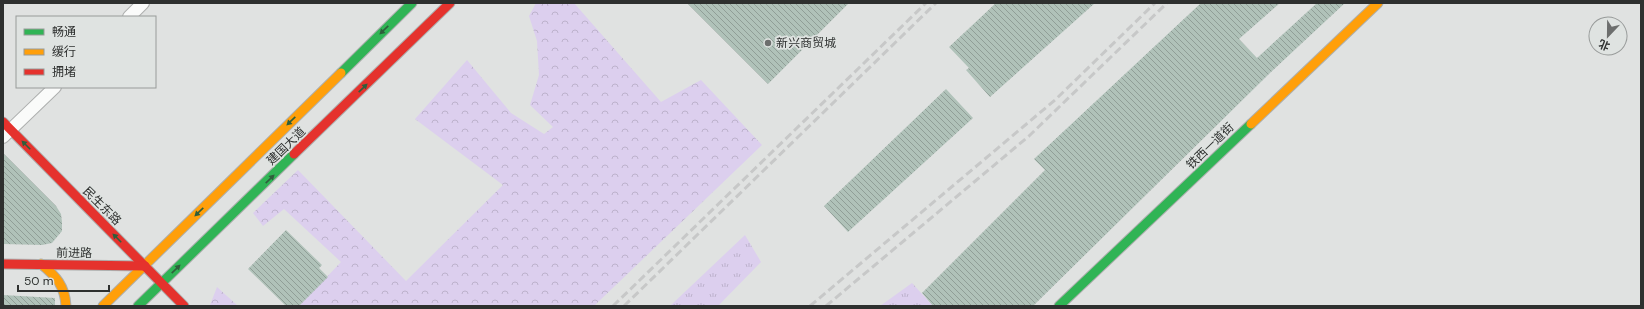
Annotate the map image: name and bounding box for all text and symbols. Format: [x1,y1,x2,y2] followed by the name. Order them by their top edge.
[16,16,156,88] legend
[1588,16,1628,56] north arrow
[52,24,76,40] text: 畅通
[379,25,389,35] one-way arrow
[776,35,836,51] place label: 新兴商贸城
[1597,37,1612,54] text: 北
[763,38,773,48] marker: 新兴商贸城
[52,44,76,60] text: 缓行
[52,64,76,80] text: 拥堵
[358,83,368,93] one-way arrow
[286,117,296,126] one-way arrow
[1183,119,1237,173] street label: 铁西一道街
[263,124,309,168] street label: 建国大道
[21,140,31,150] one-way arrow
[265,174,275,184] one-way arrow
[79,183,125,229] street label: 民生东路
[194,208,204,217] one-way arrow
[112,233,122,243] one-way arrow
[56,245,92,261] street label: 前进路
[171,264,181,274] one-way arrow
[18,267,109,293] scale bar
[24,273,53,289] text: 50 m

